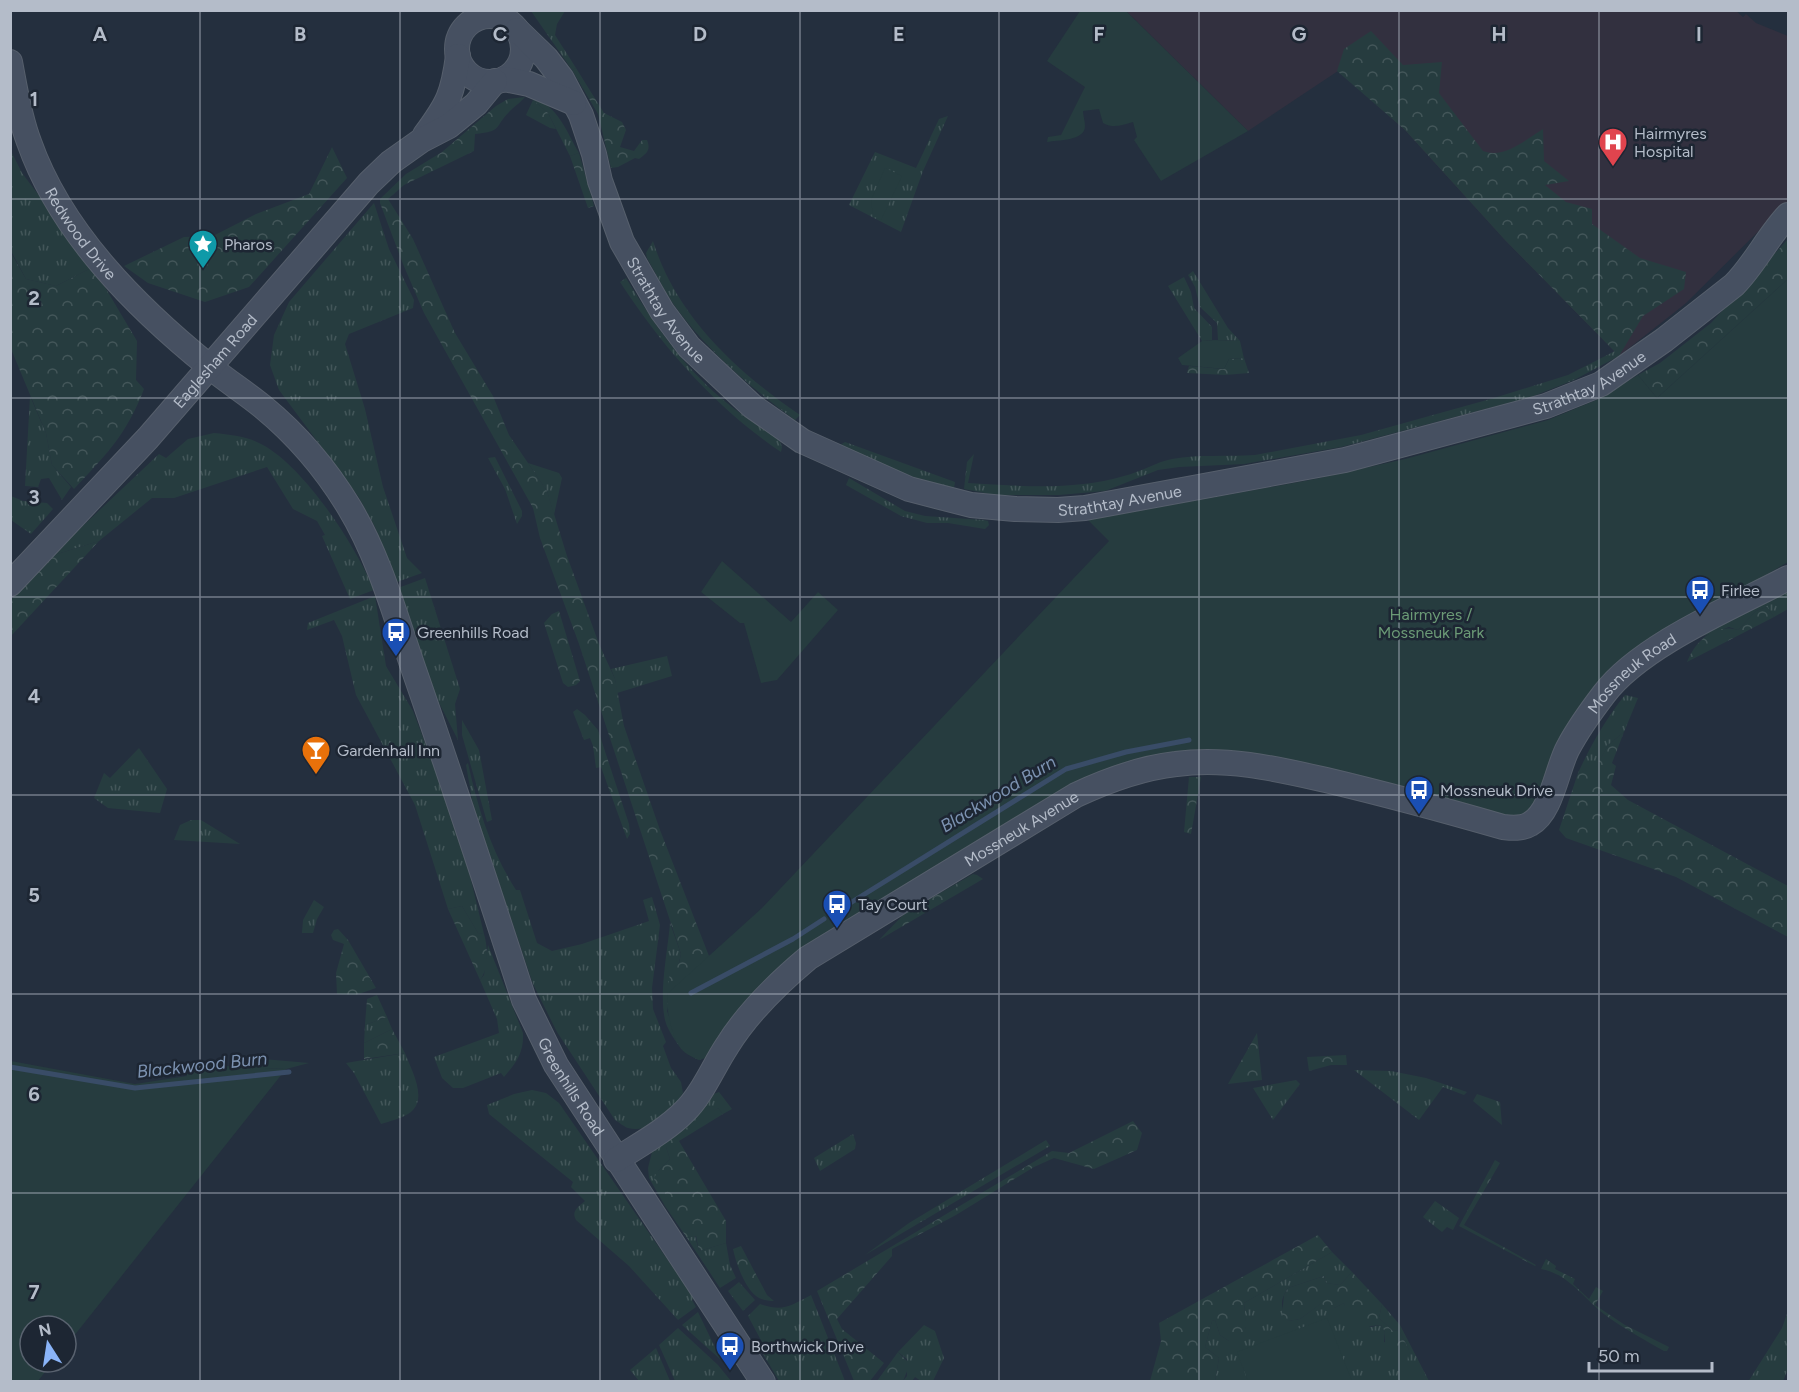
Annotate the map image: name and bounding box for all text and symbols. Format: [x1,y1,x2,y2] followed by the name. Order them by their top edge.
[93,22,108,46] text: A
[294,22,306,46] text: B
[493,22,507,46] text: C
[693,22,707,46] text: D
[893,22,905,46] text: E
[1093,22,1105,46] text: F
[1292,22,1307,46] text: G
[1492,22,1507,46] text: H
[1696,22,1702,46] text: I
[30,87,38,111] text: 1
[1634,124,1707,161] place label: Hairmyres Hospital
[1597,126,1629,168] hospital icon: Hairmyres Hospital
[41,184,120,284] street label: Redwood Drive
[187,228,219,270] place icon: Pharos
[224,235,273,254] place label: Pharos
[623,253,709,367] street label: Strathtay Avenue
[28,286,40,310] text: 2
[169,310,261,412] street label: Eaglesham Road
[1530,347,1650,419] street label: Strathtay Avenue
[1057,481,1183,520] street label: Strathtay Avenue
[28,485,40,509] text: 3
[1684,574,1716,616] bus stop icon: Firlee
[1721,581,1760,600] place label: Firlee
[1378,605,1484,642] park label: Hairmyres / Mossneuk Park
[380,616,412,658] bus stop icon: Greenhills Road
[417,623,529,642] place label: Greenhills Road
[1584,629,1680,717] street label: Mossneuk Road
[28,684,41,708] text: 4
[300,734,332,776] bar icon: Gardenhall Inn
[337,741,440,760] place label: Gardenhall Inn
[936,751,1060,837] water label: Blackwood Burn
[1403,774,1435,816] bus stop icon: Mossneuk Drive
[1440,781,1553,800] place label: Mossneuk Drive
[961,787,1082,871] street label: Mossneuk Avenue
[28,883,40,907] text: 5
[821,888,853,930] bus stop icon: Tay Court
[858,895,927,914] place label: Tay Court
[534,1034,609,1139] street label: Greenhills Road
[136,1047,268,1083] water label: Blackwood Burn
[28,1082,40,1106] text: 6
[28,1280,40,1304] text: 7
[18,1314,78,1374] north arrow
[37,1319,53,1340] text: N
[714,1330,746,1372] bus stop icon: Borthwick Drive
[1589,1335,1712,1373] scale bar
[751,1337,864,1356] place label: Borthwick Drive
[1598,1345,1640,1367] text: 50 m

